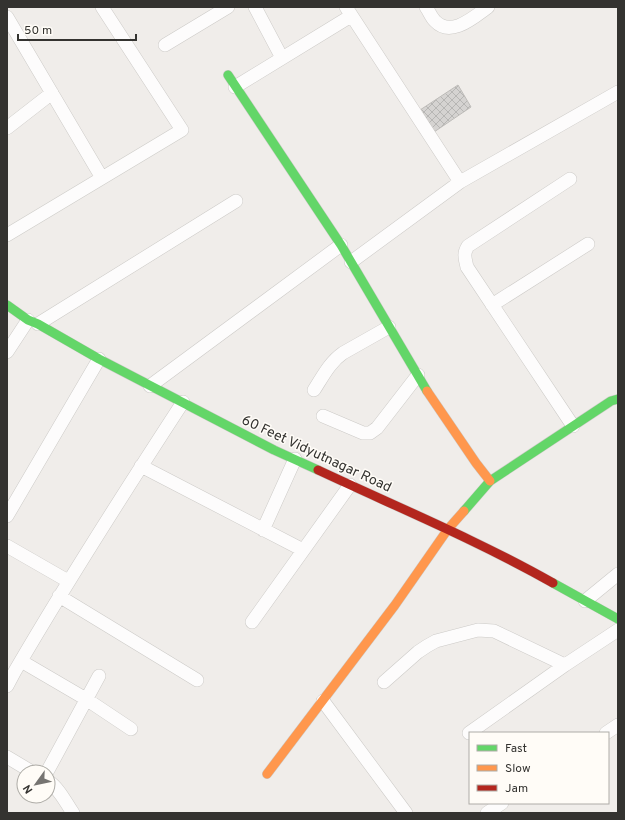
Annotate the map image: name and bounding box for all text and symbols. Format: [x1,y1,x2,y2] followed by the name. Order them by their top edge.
[18,16,136,42] scale bar
[24,23,52,39] text: 50 m
[239,412,394,497] street label: 60 Feet Vidyutnagar Road
[469,732,609,804] legend
[505,741,527,757] text: Fast
[505,761,531,777] text: Slow
[16,764,56,804] north arrow
[505,781,528,797] text: Jam
[20,782,36,796] text: N

